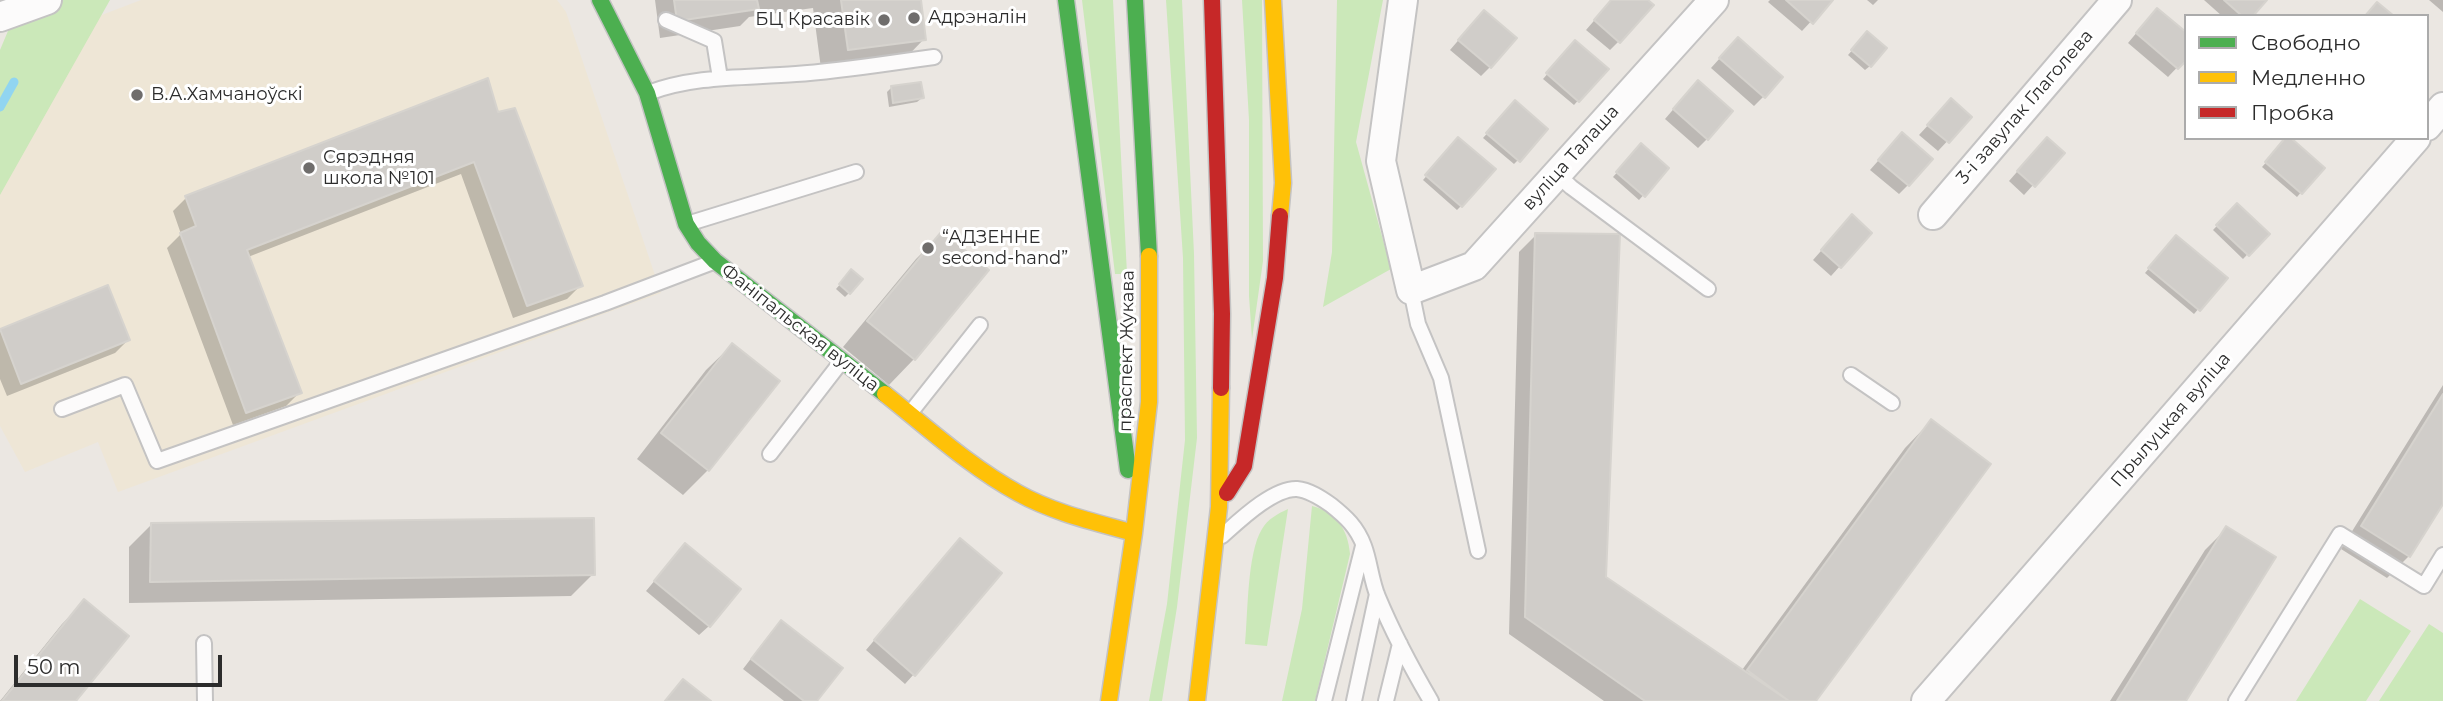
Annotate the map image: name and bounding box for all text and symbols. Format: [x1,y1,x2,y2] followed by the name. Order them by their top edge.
[928,7,1027,29] place label: Адрэналін
[755,9,870,31] place label: БЦ Красавік
[906,10,922,26] marker: Адрэналін
[876,12,892,28] marker: БЦ Красавік
[2184,14,2429,140] legend
[1952,26,2098,188] street label: 3-і завулак Глаголева
[2251,30,2361,55] text: Свободно
[2251,65,2366,90] text: Медленно
[151,84,303,106] place label: В.А.Хамчаноўскі
[129,87,145,103] marker: В.А.Хамчаноўскі
[2251,100,2334,125] text: Пробка
[1518,101,1624,215] street label: вуліца Талаша
[323,147,435,190] place label: Сярэдняя школа №101
[301,160,317,176] marker: Сярэдняя школа №101
[942,227,1068,270] place label: “АДЗЕННЕ second-hand”
[920,240,936,256] marker: “АДЗЕННЕ second-hand”
[717,260,883,396] street label: Фаніпальская вуліца
[1115,270,1139,432] street label: праспект Жукава
[2107,348,2235,492] street label: Прылуцкая вуліца
[18,642,226,686] scale bar
[27,654,81,679] text: 50 m

